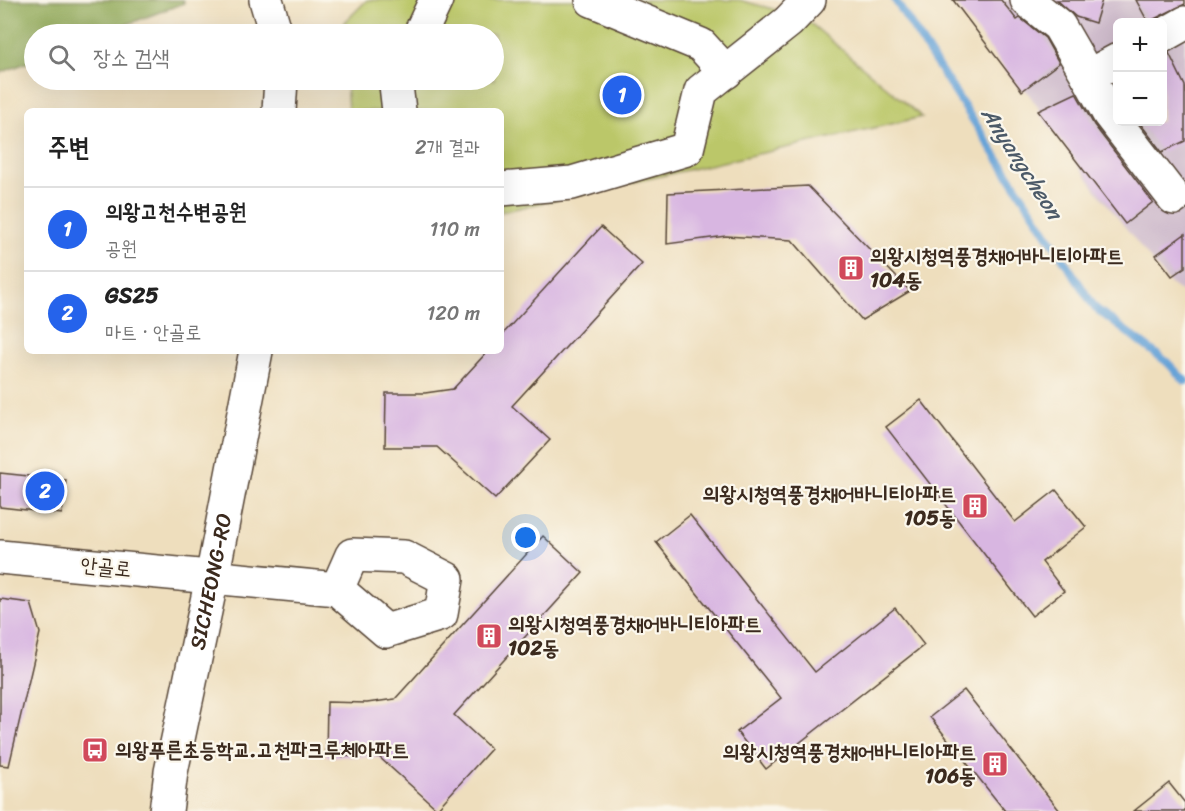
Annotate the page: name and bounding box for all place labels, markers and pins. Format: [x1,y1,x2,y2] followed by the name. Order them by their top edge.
[602,72,642,118] pin: 1
[870,237,1124,299] place label: 의왕시청역풍경채어바니티아파트 104동
[836,253,866,283] building icon: 의왕시청역풍경채어바니티아파트 104동
[26,468,64,514] pin: 2
[703,475,956,537] place label: 의왕시청역풍경채어바니티아파트 105동
[960,491,990,521] building icon: 의왕시청역풍경채어바니티아파트 105동
[508,605,762,667] place label: 의왕시청역풍경채어바니티아파트 102동
[474,621,504,651] building icon: 의왕시청역풍경채어바니티아파트 102동
[115,731,409,769] place label: 의왕푸른초등학교.고천파크루체아파트
[723,733,976,795] place label: 의왕시청역풍경채어바니티아파트 106동
[80,735,110,765] bus stop icon: 의왕푸른초등학교.고천파크루체아파트
[980,749,1010,779] building icon: 의왕시청역풍경채어바니티아파트 106동

